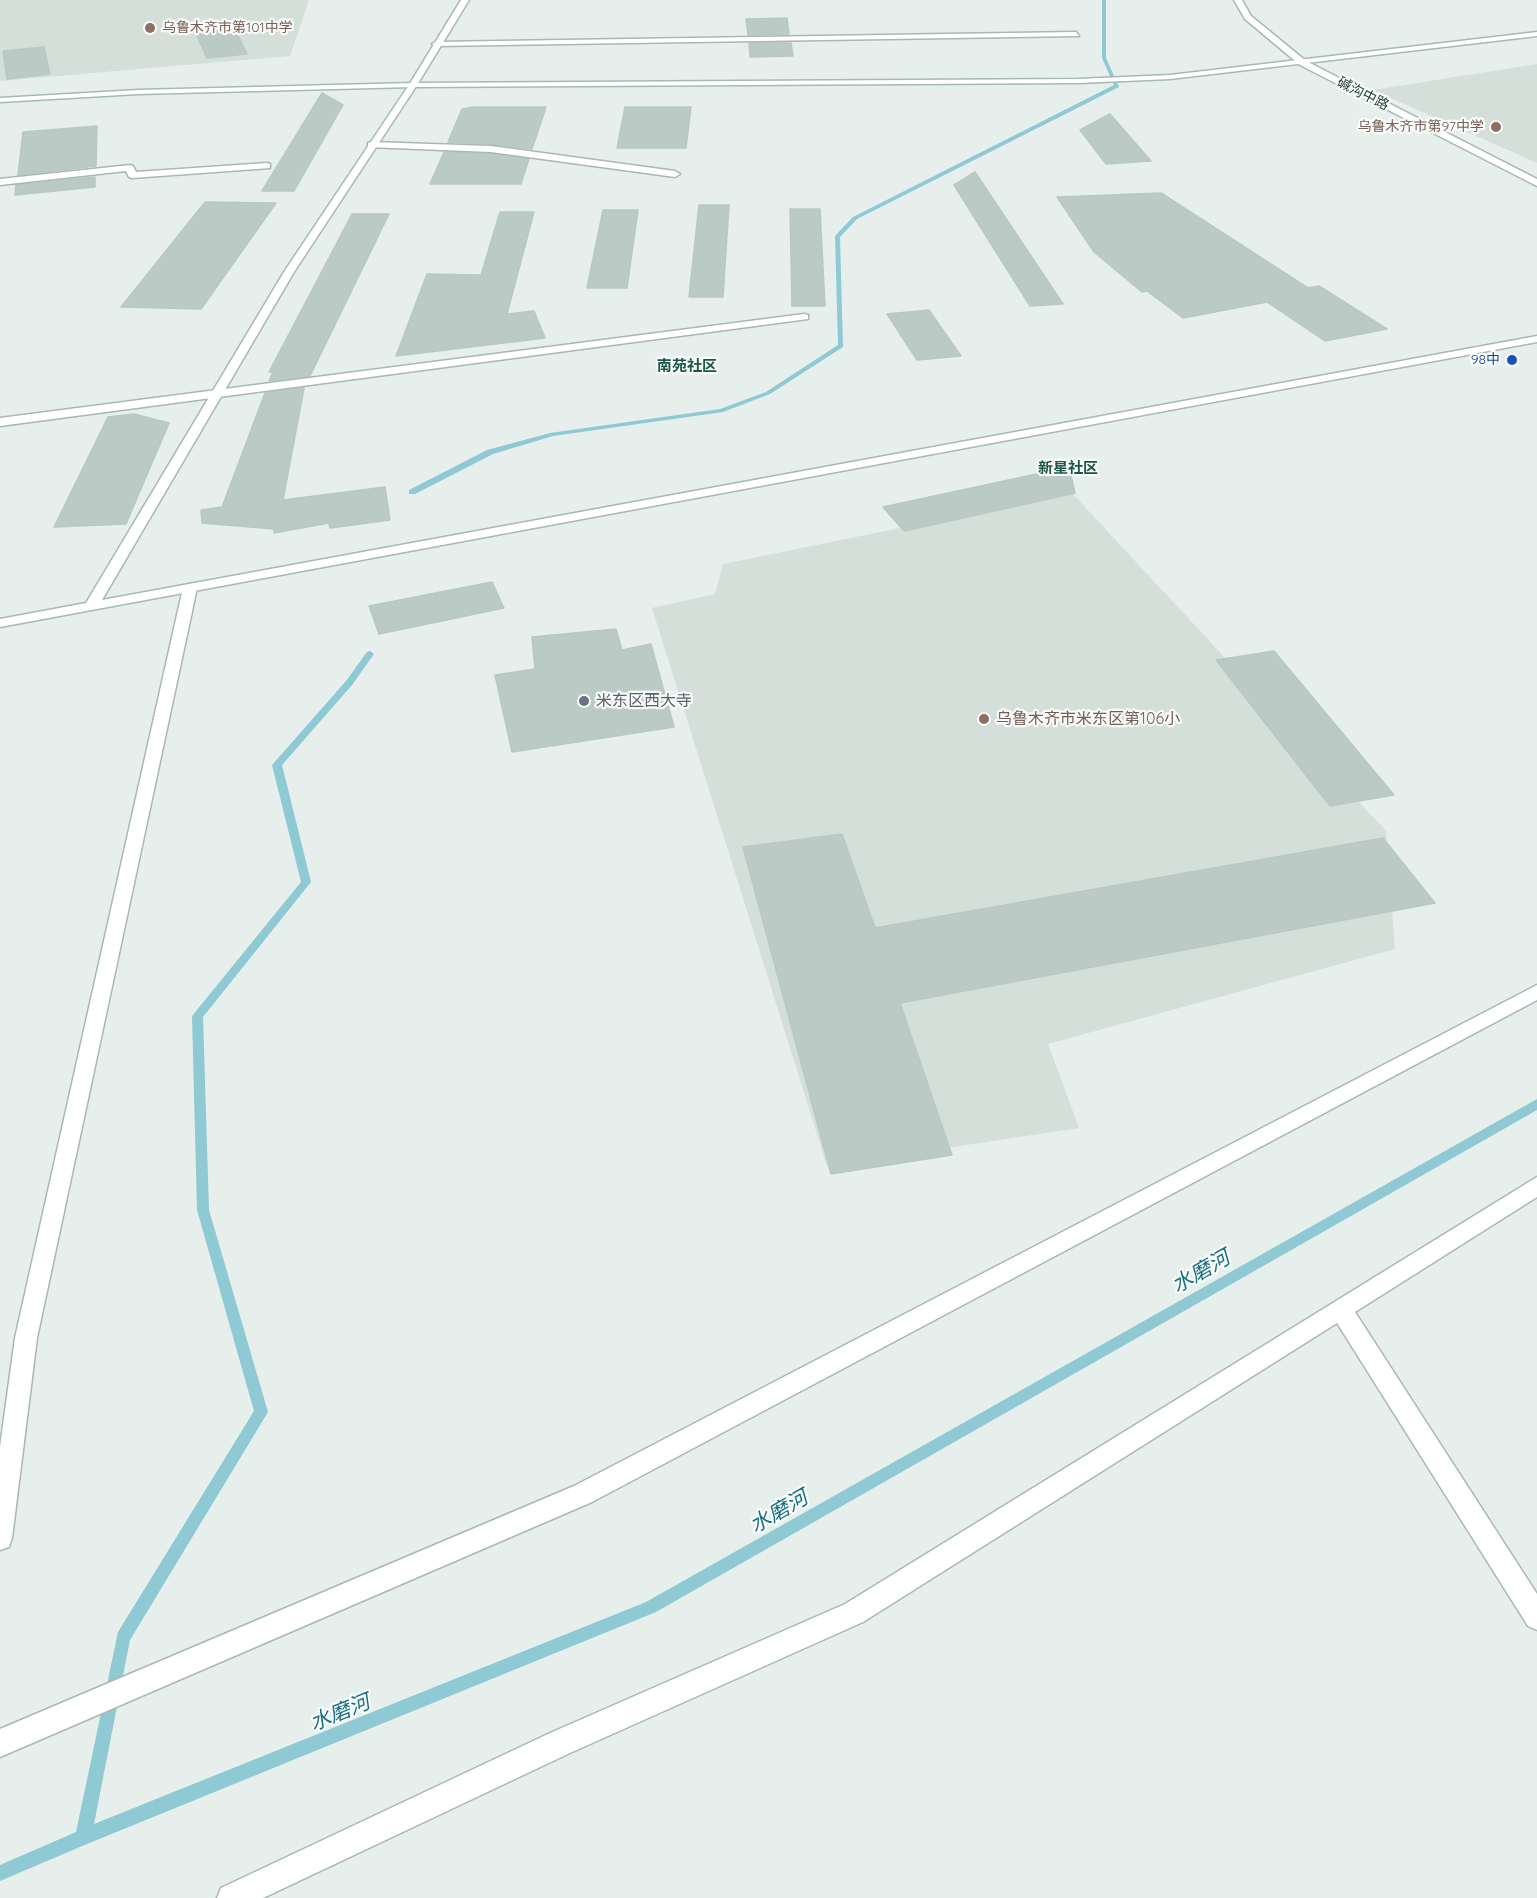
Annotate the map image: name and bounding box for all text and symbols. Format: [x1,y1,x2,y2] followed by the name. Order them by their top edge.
[162,20,293,36] place label: 乌鲁木齐市第101中学
[143,21,157,35] marker: 乌鲁木齐市第101中学
[1334,74,1392,114] street label: 碱沟中路
[1357,119,1484,135] place label: 乌鲁木齐市第97中学
[1489,120,1503,134] marker: 乌鲁木齐市第97中学
[1471,352,1500,368] place label: 98中
[1505,353,1519,367] marker: 98中
[657,357,717,375] district label: 南苑社区
[1038,459,1098,477] district label: 新星社区
[596,691,692,711] place label: 米东区西大寺
[577,694,591,708] marker: 米东区西大寺
[996,709,1180,729] place label: 乌鲁木齐市米东区第106小
[977,712,991,726] marker: 乌鲁木齐市米东区第106小
[1167,1245,1235,1299] water label: 水磨河
[745,1485,813,1539] water label: 水磨河
[306,1690,374,1736] water label: 水磨河

